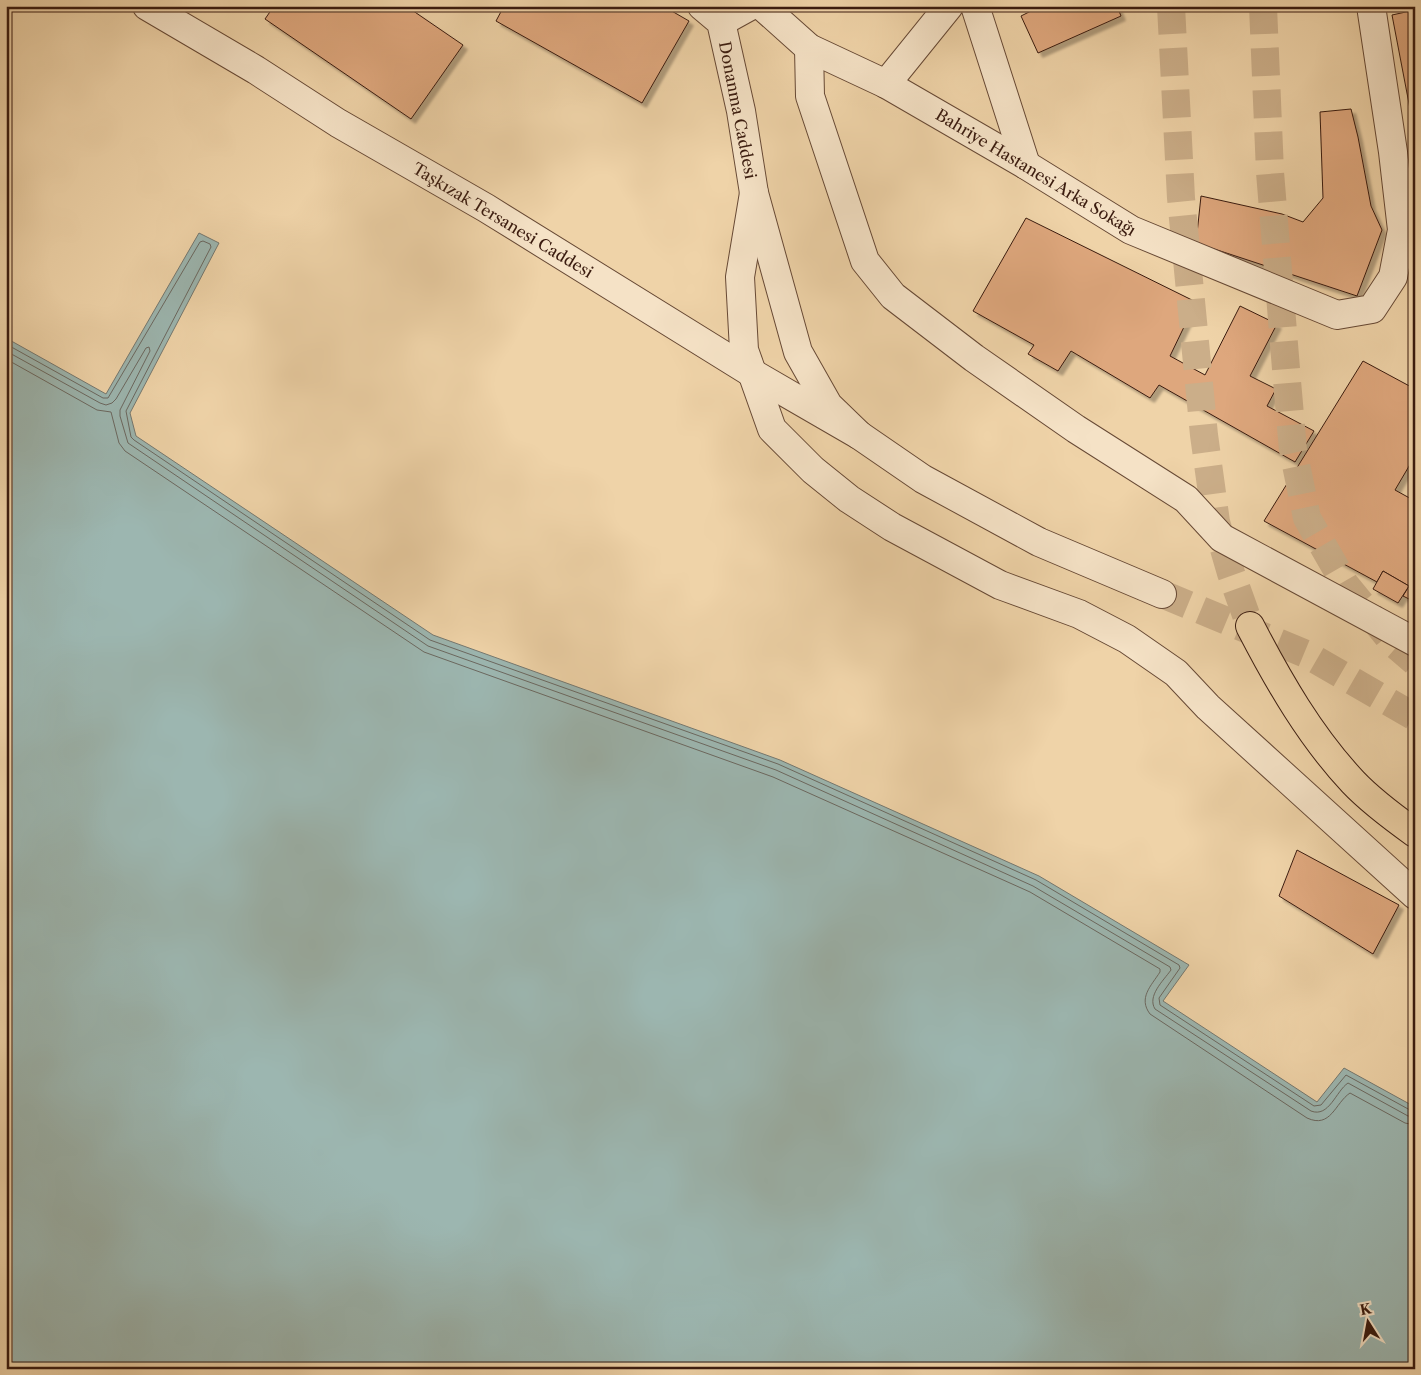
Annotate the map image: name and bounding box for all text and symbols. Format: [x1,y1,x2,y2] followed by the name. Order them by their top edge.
[715,40,761,181] street label: Donanma Caddesi
[932,104,1140,240] street label: Bahriye Hastanesi Arka Sokağı
[409,158,597,282] street label: Taşkızak Tersanesi Caddesi
[1344,1298,1394,1348] north arrow
[1358,1299,1374,1319] text: K

